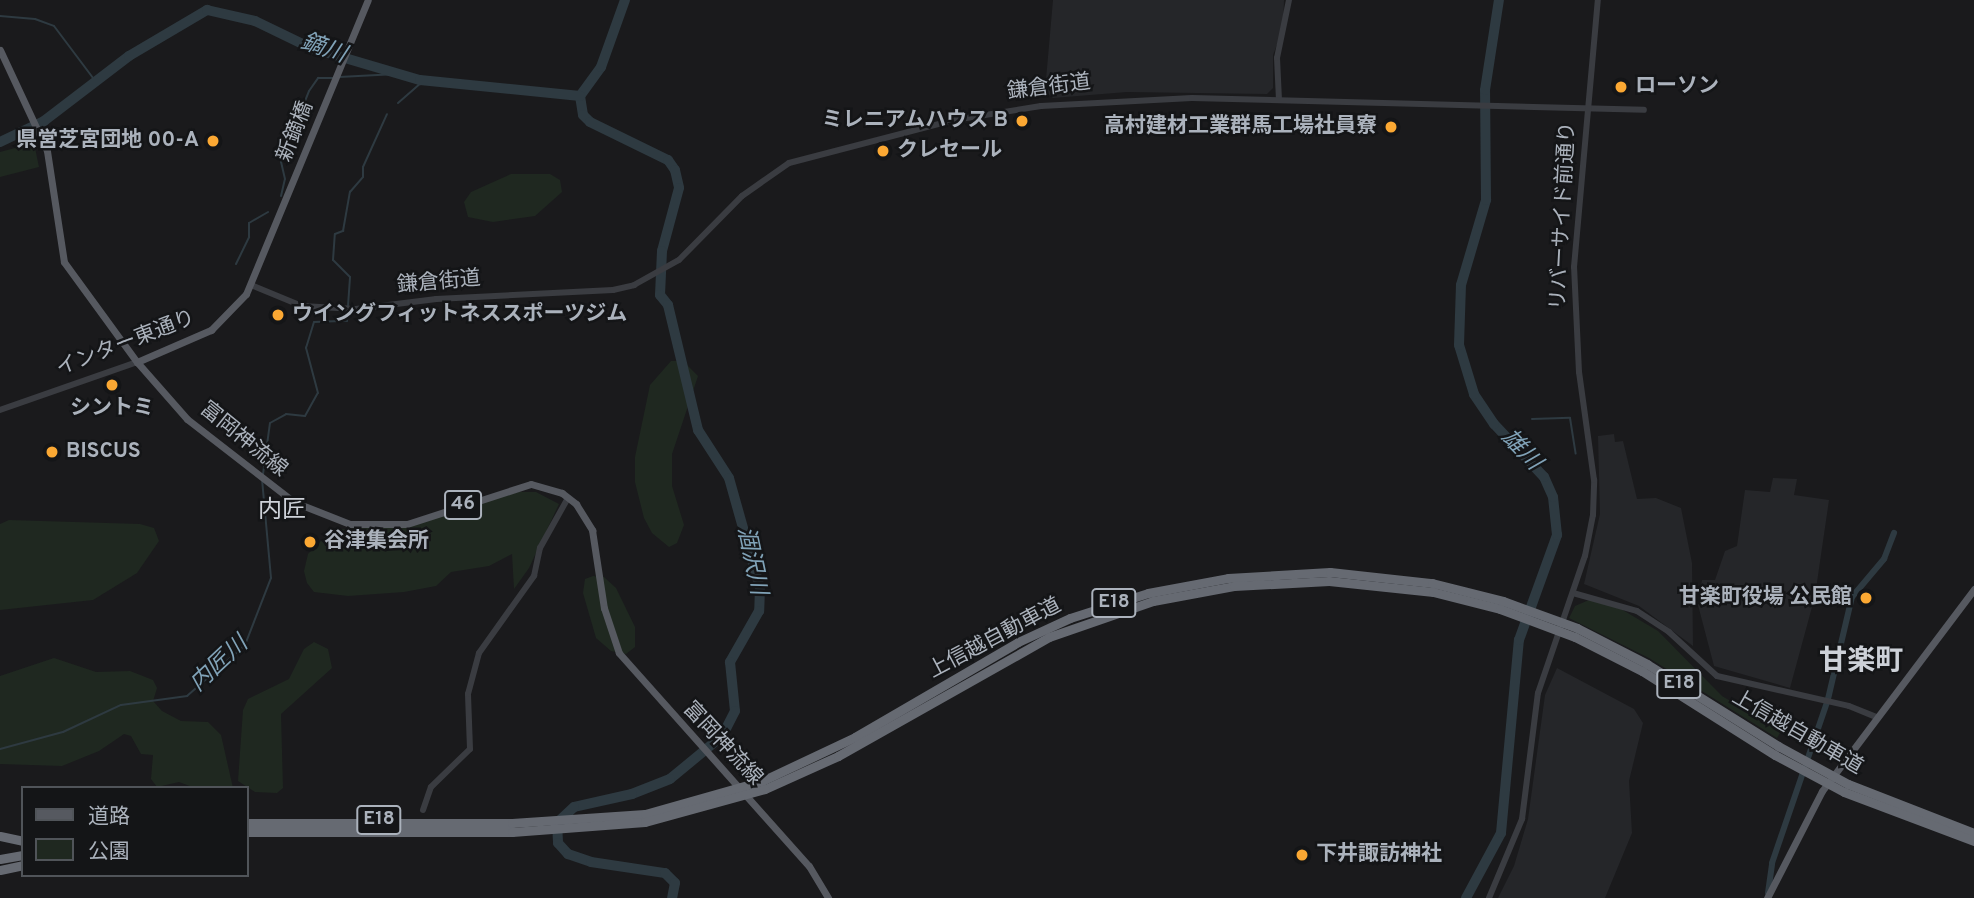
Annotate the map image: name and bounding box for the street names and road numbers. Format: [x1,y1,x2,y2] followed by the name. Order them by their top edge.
[1006,70,1092,106] street label: 鎌倉街道
[273,98,319,166] street label: 新鏑橋
[1546,121,1582,311] street label: リバーサイド前通り
[396,267,482,299] street label: 鎌倉街道
[53,306,199,382] street label: インター東通り
[194,397,292,483] street label: 富岡神流線
[444,490,482,520] road number: 46
[1091,588,1137,618] road number: E18
[924,593,1066,685] street label: 上信越自動車道
[1656,668,1702,699] road number: E18
[1727,685,1867,781] street label: 上信越自動車道
[677,697,767,791] street label: 富岡神流線
[356,804,402,835] road number: E18

